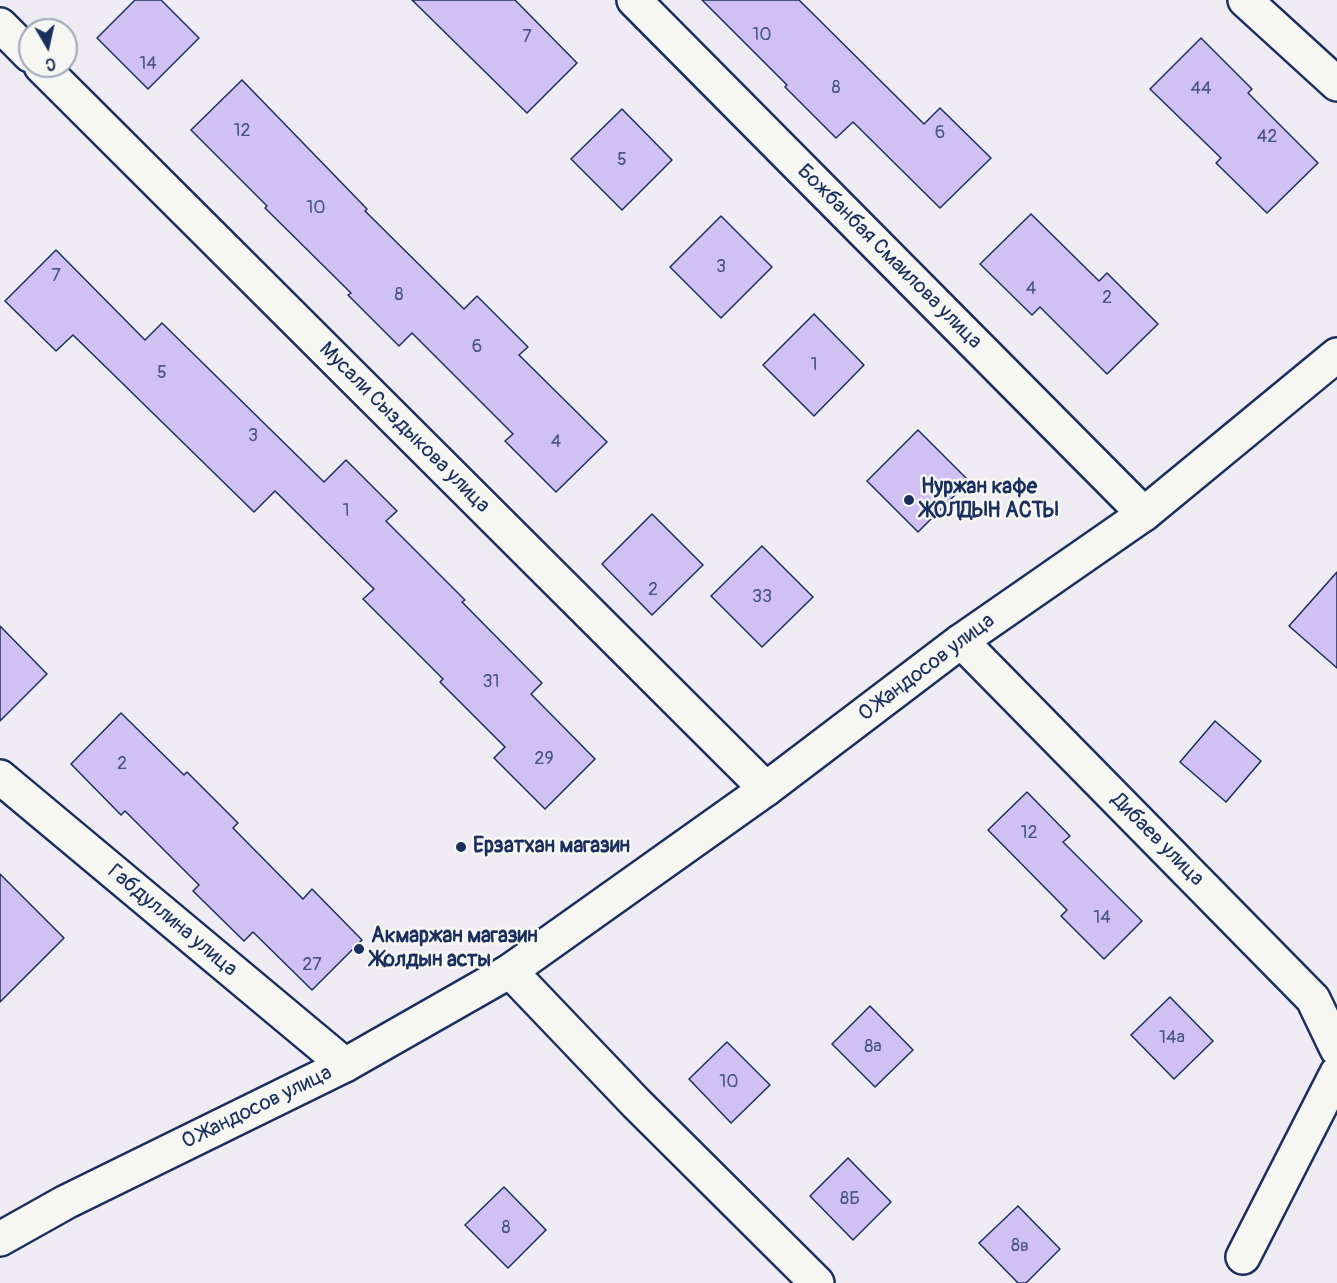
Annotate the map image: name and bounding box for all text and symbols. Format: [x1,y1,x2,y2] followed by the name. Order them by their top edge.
[18,18,78,78] north arrow
[752,24,772,46] house number: 10
[522,26,532,48] house number: 7
[44,53,57,74] text: С
[139,53,157,75] house number: 14
[831,77,841,99] house number: 8
[1191,78,1211,100] house number: 44
[233,120,251,142] house number: 12
[935,122,945,144] house number: 6
[1257,126,1277,148] house number: 42
[617,149,627,171] house number: 5
[791,159,987,355] street label: Божбанбая Смаилова улица
[306,197,326,219] house number: 10
[716,256,726,278] house number: 3
[51,265,61,287] house number: 7
[1026,278,1036,300] house number: 4
[394,284,404,306] house number: 8
[1102,287,1112,309] house number: 2
[472,336,482,358] house number: 6
[313,337,495,519] street label: Мусали Сыздыкова улица
[810,354,818,376] house number: 1
[157,362,167,384] house number: 5
[248,425,258,447] house number: 3
[551,431,561,453] house number: 4
[921,475,1058,525] place label: Нуржан кафе ЖОЛДЫН АСТЫ
[902,493,916,507] marker: Нуржан кафе ЖОЛДЫН АСТЫ
[342,500,350,522] house number: 1
[648,579,658,601] house number: 2
[752,586,772,608] house number: 33
[854,609,1000,727] street label: О.Жандосов улица
[482,671,500,693] house number: 31
[534,748,554,770] house number: 29
[117,753,127,775] house number: 2
[1105,788,1209,892] street label: Дибаев улица
[1020,822,1038,844] house number: 12
[473,834,630,860] place label: Ерзатхан магазин
[454,840,468,854] marker: Ерзатхан магазин
[102,859,242,983] street label: Габдуллина улица
[1093,907,1111,929] house number: 14
[371,924,538,974] place label: Акмаржан магазин Жолдын асты
[352,942,366,956] marker: Акмаржан магазин Жолдын асты
[302,954,322,976] house number: 27
[1159,1027,1185,1049] house number: 14а
[864,1036,882,1058] house number: 8а
[178,1061,336,1155] street label: О.Жандосов улица
[719,1071,739,1093] house number: 10
[840,1188,860,1210] house number: 8Б
[501,1217,511,1239] house number: 8
[1011,1235,1029,1257] house number: 8в

